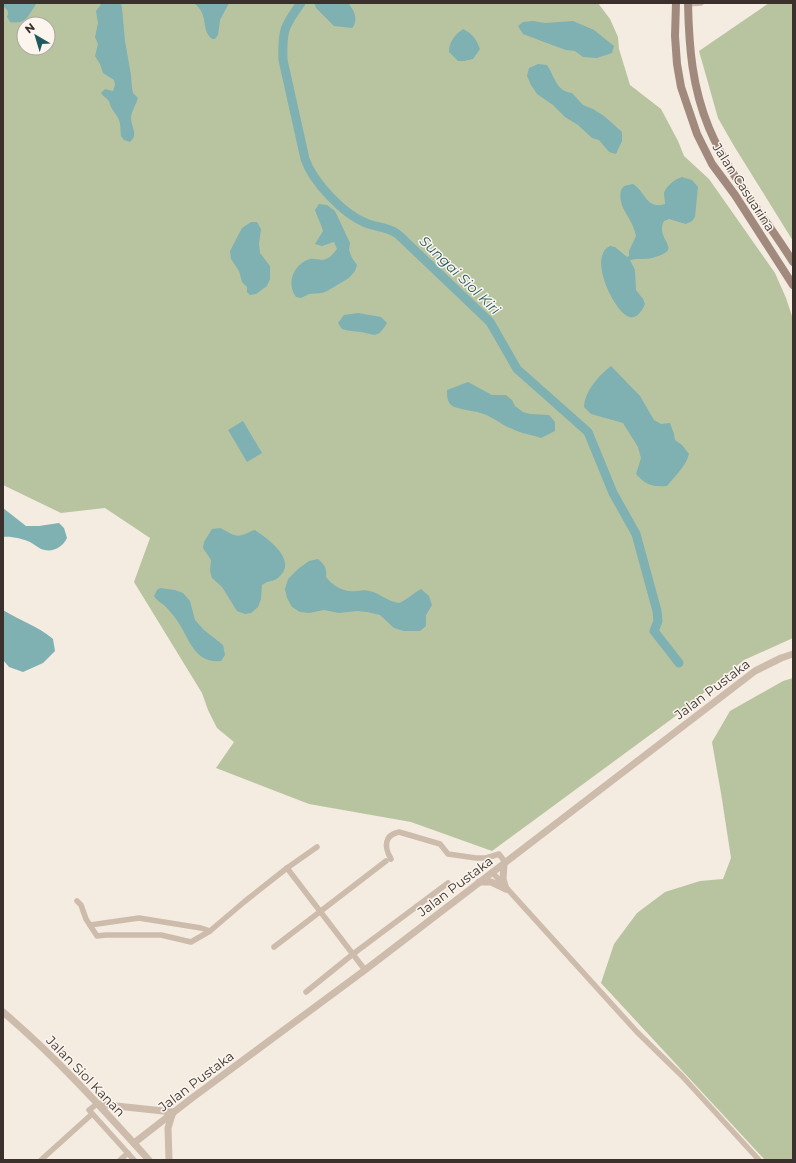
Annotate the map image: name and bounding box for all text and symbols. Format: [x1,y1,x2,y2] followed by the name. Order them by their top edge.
[16,16,56,56] north arrow
[22,20,38,36] text: N
[709,139,779,234] street label: Jalan Casuarina
[416,232,504,318] water label: Sungai Siol Kiri
[670,656,753,723] street label: Jalan Pustaka
[413,853,496,920] street label: Jalan Pustaka
[43,1032,129,1120] street label: Jalan Siol Kanan
[154,1048,237,1115] street label: Jalan Pustaka

